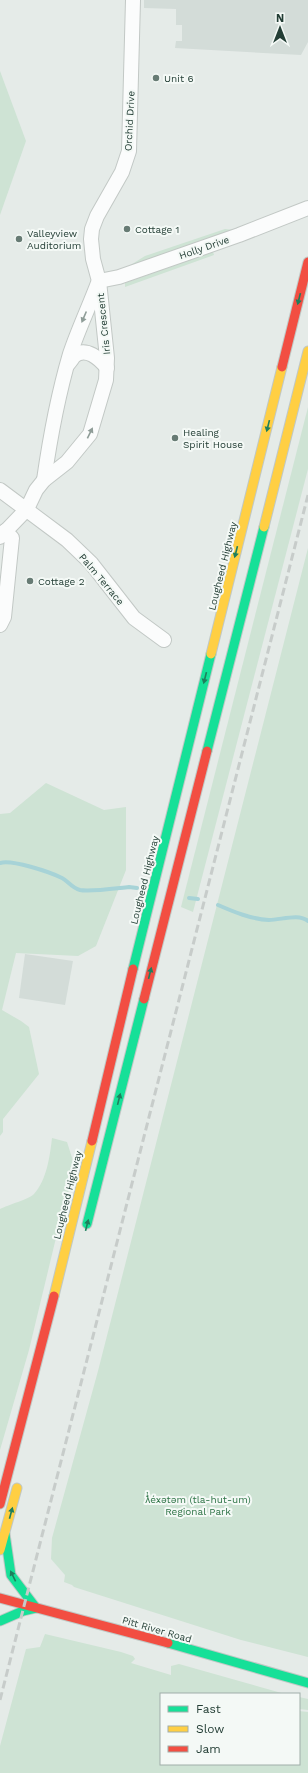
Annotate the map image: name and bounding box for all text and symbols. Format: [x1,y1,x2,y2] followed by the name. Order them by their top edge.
[260,8,300,48] north arrow
[276,12,284,25] text: N
[151,73,161,83] marker: Unit 6
[164,73,194,84] place label: Unit 6
[122,90,137,151] street label: Orchid Drive
[122,224,132,234] marker: Cottage 1
[135,224,179,235] place label: Cottage 1
[27,228,81,251] place label: Valleyview Auditorium
[14,234,24,244] marker: Valleyview Auditorium
[178,234,231,261] street label: Holly Drive
[95,292,112,355] street label: Iris Crescent
[295,293,301,306] one-way arrow
[81,311,87,323] one-way arrow
[265,420,271,432] one-way arrow
[87,427,93,439] one-way arrow
[183,427,243,450] place label: Healing Spirit House
[170,433,180,443] marker: Healing Spirit House
[206,520,239,612] street label: Lougheed Highway
[233,546,239,558] one-way arrow
[77,552,126,607] street label: Palm Terrace
[25,576,35,586] marker: Cottage 2
[38,576,85,587] place label: Cottage 2
[202,672,208,684] one-way arrow
[128,834,161,926] street label: Lougheed Highway
[148,966,154,979] one-way arrow
[116,1092,122,1104] one-way arrow
[51,1149,84,1241] street label: Lougheed Highway
[84,1218,90,1230] one-way arrow
[145,1491,251,1517] park label: ƛ̓éxətəm (tla-hut-um) Regional Park
[8,1506,14,1519] one-way arrow
[10,1570,16,1582] one-way arrow
[121,1614,193,1645] street label: Pitt River Road
[160,1693,300,1765] legend
[196,1702,221,1716] text: Fast
[196,1722,224,1736] text: Slow
[196,1742,221,1756] text: Jam

